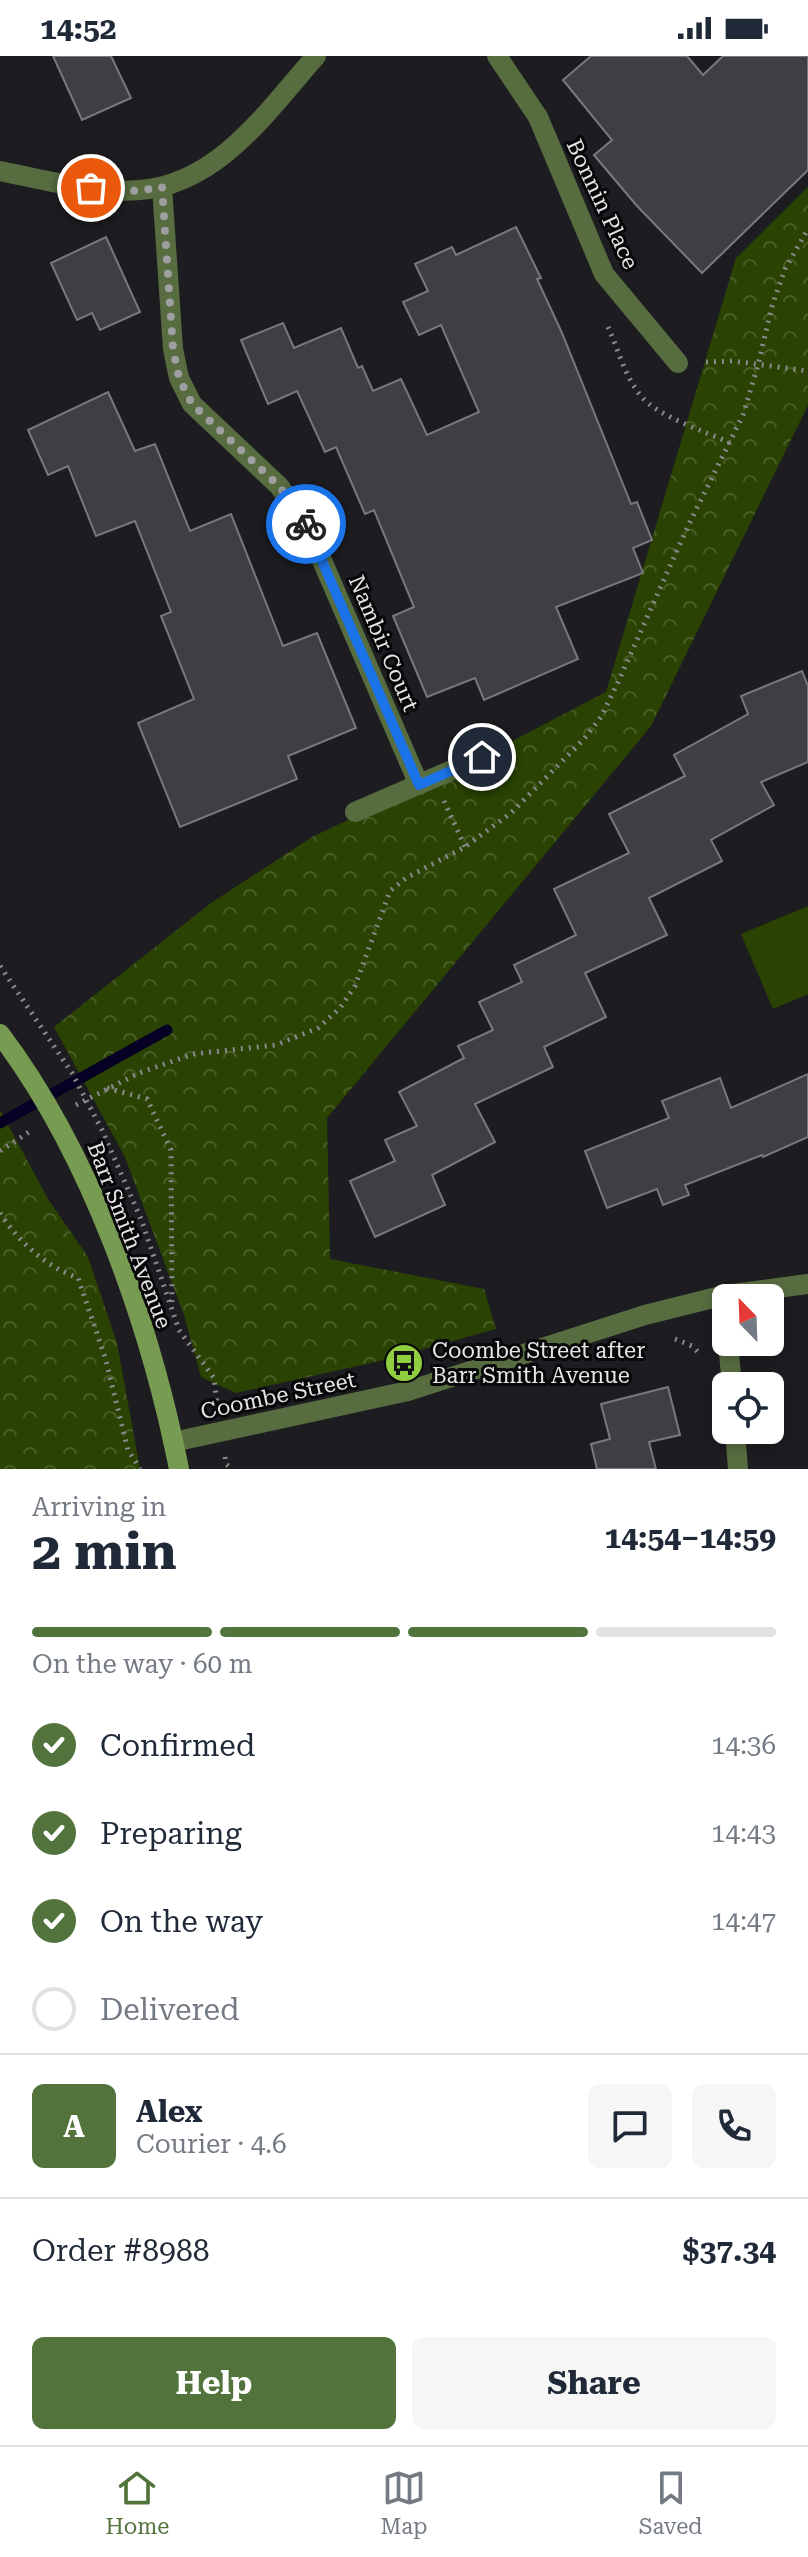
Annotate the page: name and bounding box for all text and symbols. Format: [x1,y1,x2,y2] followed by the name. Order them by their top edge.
[40,11,117,46] text: 14:52
[562,135,644,273] street label: Bonnin Place
[57,154,125,222] pin
[69,166,113,210] icon: bag
[266,484,346,564] courier
[284,502,328,546] icon: bike
[344,571,423,715] street label: Nambir Court
[448,723,516,791] pin
[460,735,504,779] icon: home
[82,1138,177,1332] street label: Barr Smith Avenue
[712,1284,784,1356] north arrow
[712,1284,784,1444] map controls
[432,1338,645,1388] place label: Coombe Street after Barr Smith Avenue
[383,1342,425,1384] bus stop icon: Coombe Street after Barr Smith Avenue
[198,1367,358,1424] street label: Coombe Street
[712,1372,784,1444] button: locate
[32,1492,166,1522] text: Arriving in
[604,1520,776,1555] text: 14:54–14:59
[32,1521,177,1582] text: 2 min
[32,1649,252,1679] text: On the way · 60 m
[32,1723,76,1767] icon: check
[100,1728,255,1763] text: Confirmed
[711,1730,776,1760] text: 14:36
[32,1811,76,1855] icon: check
[100,1816,242,1851] text: Preparing
[711,1818,776,1848] text: 14:43
[32,1899,76,1943] icon: check
[100,1904,263,1939] text: On the way
[711,1906,776,1936] text: 14:47
[100,1992,239,2027] text: Delivered
[588,2084,672,2168] button: chat
[692,2084,776,2168] button: phone
[136,2094,203,2129] text: Alex
[63,2109,85,2144] text: A
[136,2129,286,2159] text: Courier · 4.6
[32,2233,210,2268] text: Order #8988
[683,2233,776,2268] text: $37.34
[32,2337,396,2429] button: Help
[412,2337,776,2429] button: Share
[106,2466,169,2539] tab: Home
[380,2466,428,2539] tab: Map
[639,2466,702,2539] tab: Saved

